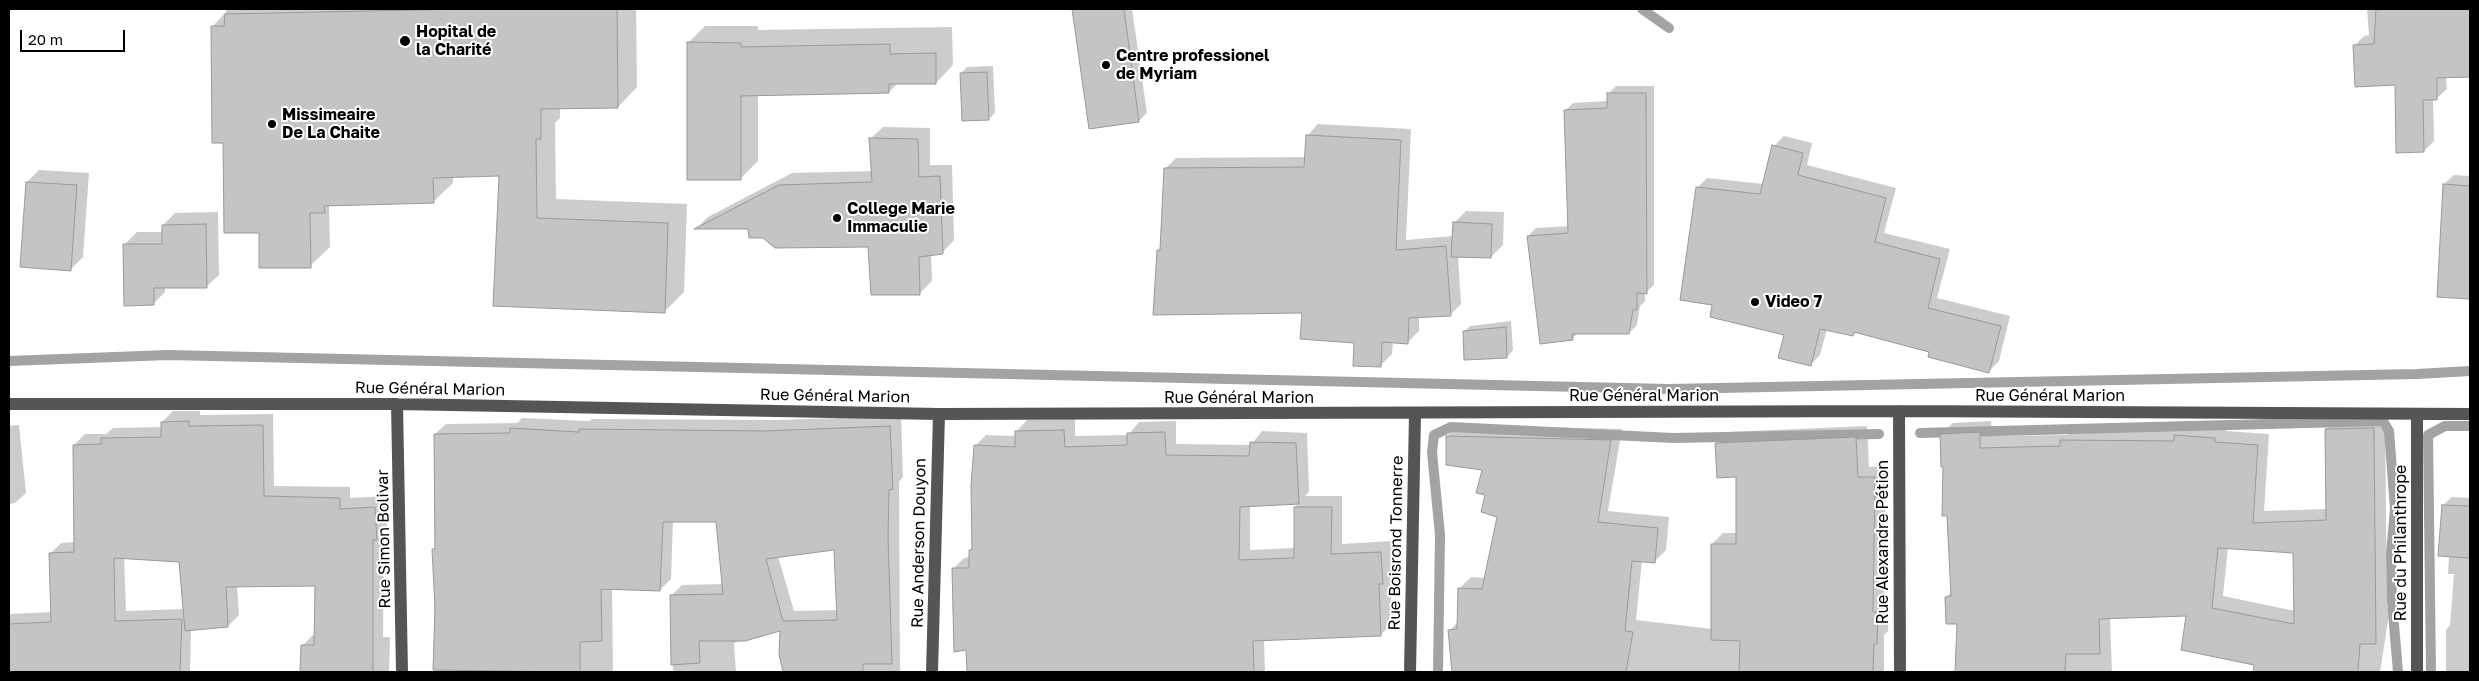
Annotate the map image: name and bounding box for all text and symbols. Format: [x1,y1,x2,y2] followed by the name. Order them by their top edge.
[22,20,128,52] scale bar
[416,22,496,60] place label: Hopital de la Charité
[28,30,63,48] text: 20 m
[398,34,412,48] marker: Hopital de la Charité
[1116,46,1269,84] place label: Centre professionel de Myriam
[1100,59,1112,71] marker: Centre professionel de Myriam
[282,105,380,143] place label: Missimeaire De La Chaite
[266,118,278,130] marker: Missimeaire De La Chaite
[847,199,955,237] place label: College Marie Immaculie
[831,212,843,224] marker: College Marie Immaculie
[1765,292,1822,312] place label: Video 7
[1749,296,1761,308] marker: Video 7
[355,378,505,400] street label: Rue Général Marion
[760,385,910,407] street label: Rue Général Marion
[1569,386,1719,406] street label: Rue Général Marion
[1975,386,2125,406] street label: Rue Général Marion
[1164,388,1314,408] street label: Rue Général Marion
[1385,456,1407,630] street label: Rue Boisrond Tonnerre
[908,458,930,628] street label: Rue Anderson Douyon
[1873,460,1893,624] street label: Rue Alexandre Pétion
[2391,465,2411,621] street label: Rue du Philanthrope
[373,469,395,609] street label: Rue Simon Bolivar

